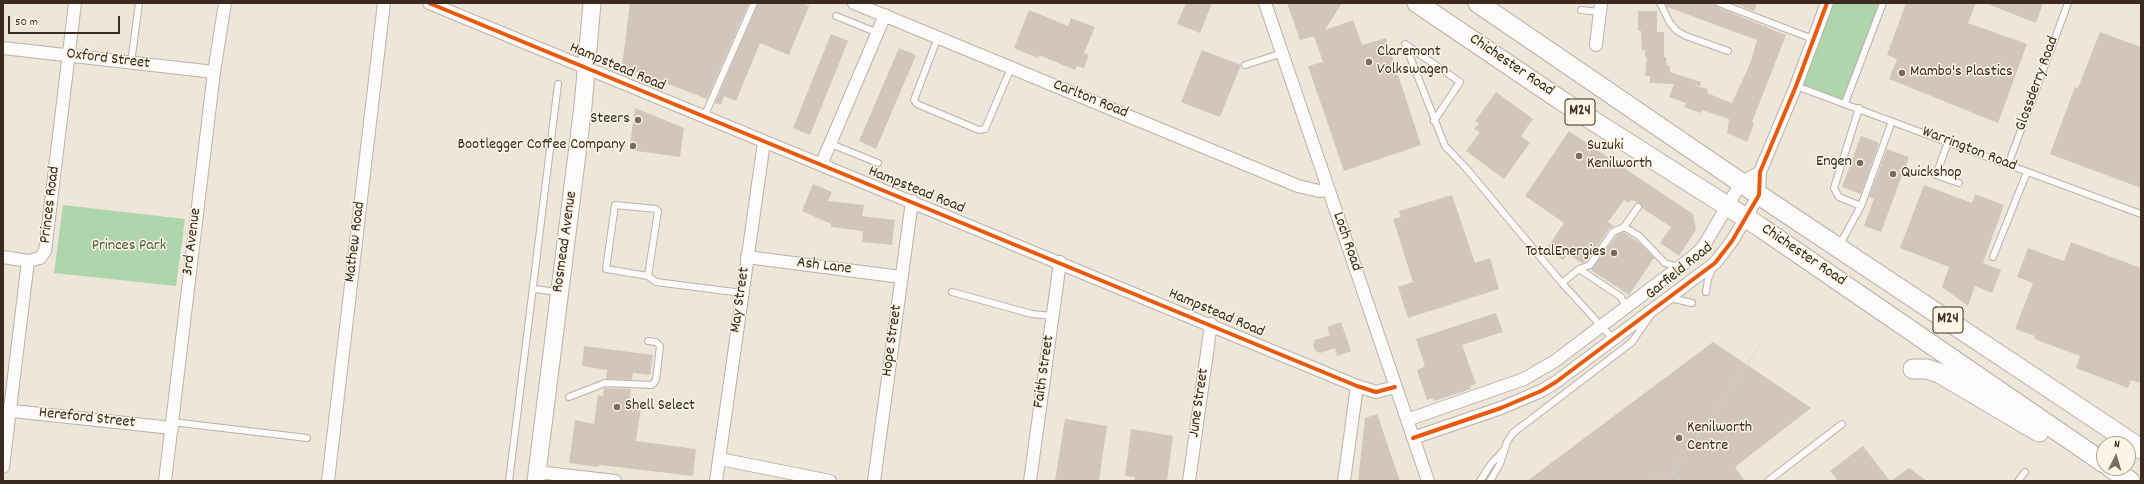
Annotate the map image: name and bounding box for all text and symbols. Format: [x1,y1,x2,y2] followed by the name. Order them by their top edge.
[10,8,122,34] scale bar
[15,14,38,31] text: 50 m
[1465,31,1557,101] street label: Chichester Road
[2012,34,2064,134] street label: Glossderry Road
[566,39,668,97] street label: Hampstead Road
[1377,43,1448,81] place label: Claremont Volkswagen
[65,45,151,75] street label: Oxford Street
[1364,57,1374,67] marker: Claremont Volkswagen
[1910,63,2013,83] place label: Mambo's Plastics
[1897,68,1907,78] marker: Mambo's Plastics
[1050,76,1130,124] street label: Carlton Road
[1565,99,1595,125] road number: M24
[590,110,630,130] place label: Steers
[633,115,643,125] marker: Steers
[1919,123,2019,177] street label: Warrington Road
[457,136,625,156] place label: Bootlegger Coffee Company
[1587,137,1652,175] place label: Suzuki Kenilworth
[628,141,638,151] marker: Bootlegger Coffee Company
[1574,151,1584,161] marker: Suzuki Kenilworth
[1816,153,1852,173] place label: Engen
[1855,158,1865,168] marker: Engen
[865,163,967,219] street label: Hampstead Road
[1901,164,1962,184] place label: Quickshop
[37,165,65,245] street label: Princes Road
[1888,169,1898,179] marker: Quickshop
[549,190,583,294] street label: Rosmead Avenue
[342,201,370,283] street label: Mathew Road
[179,207,207,277] street label: 3rd Avenue
[1327,210,1365,274] street label: Loch Road
[1757,221,1849,291] street label: Chichester Road
[92,237,166,257] park label: Princes Park
[1643,239,1717,305] street label: Garfield Road
[1525,243,1606,263] place label: TotalEnergies
[1609,248,1619,258] marker: TotalEnergies
[796,254,852,280] street label: Ash Lane
[727,266,755,334] street label: May Street
[1165,285,1267,343] street label: Hampstead Road
[878,304,908,378] street label: Hope Street
[1933,307,1963,333] road number: M24
[1030,334,1060,410] street label: Faith Street
[1186,367,1214,439] street label: June Street
[625,397,695,417] place label: Shell Select
[612,402,622,412] marker: Shell Select
[38,404,136,434] street label: Hereford Street
[1687,419,1752,457] place label: Kenilworth Centre
[1674,433,1684,443] marker: Kenilworth Centre
[2096,436,2136,476] north arrow
[2114,437,2120,453] text: N

